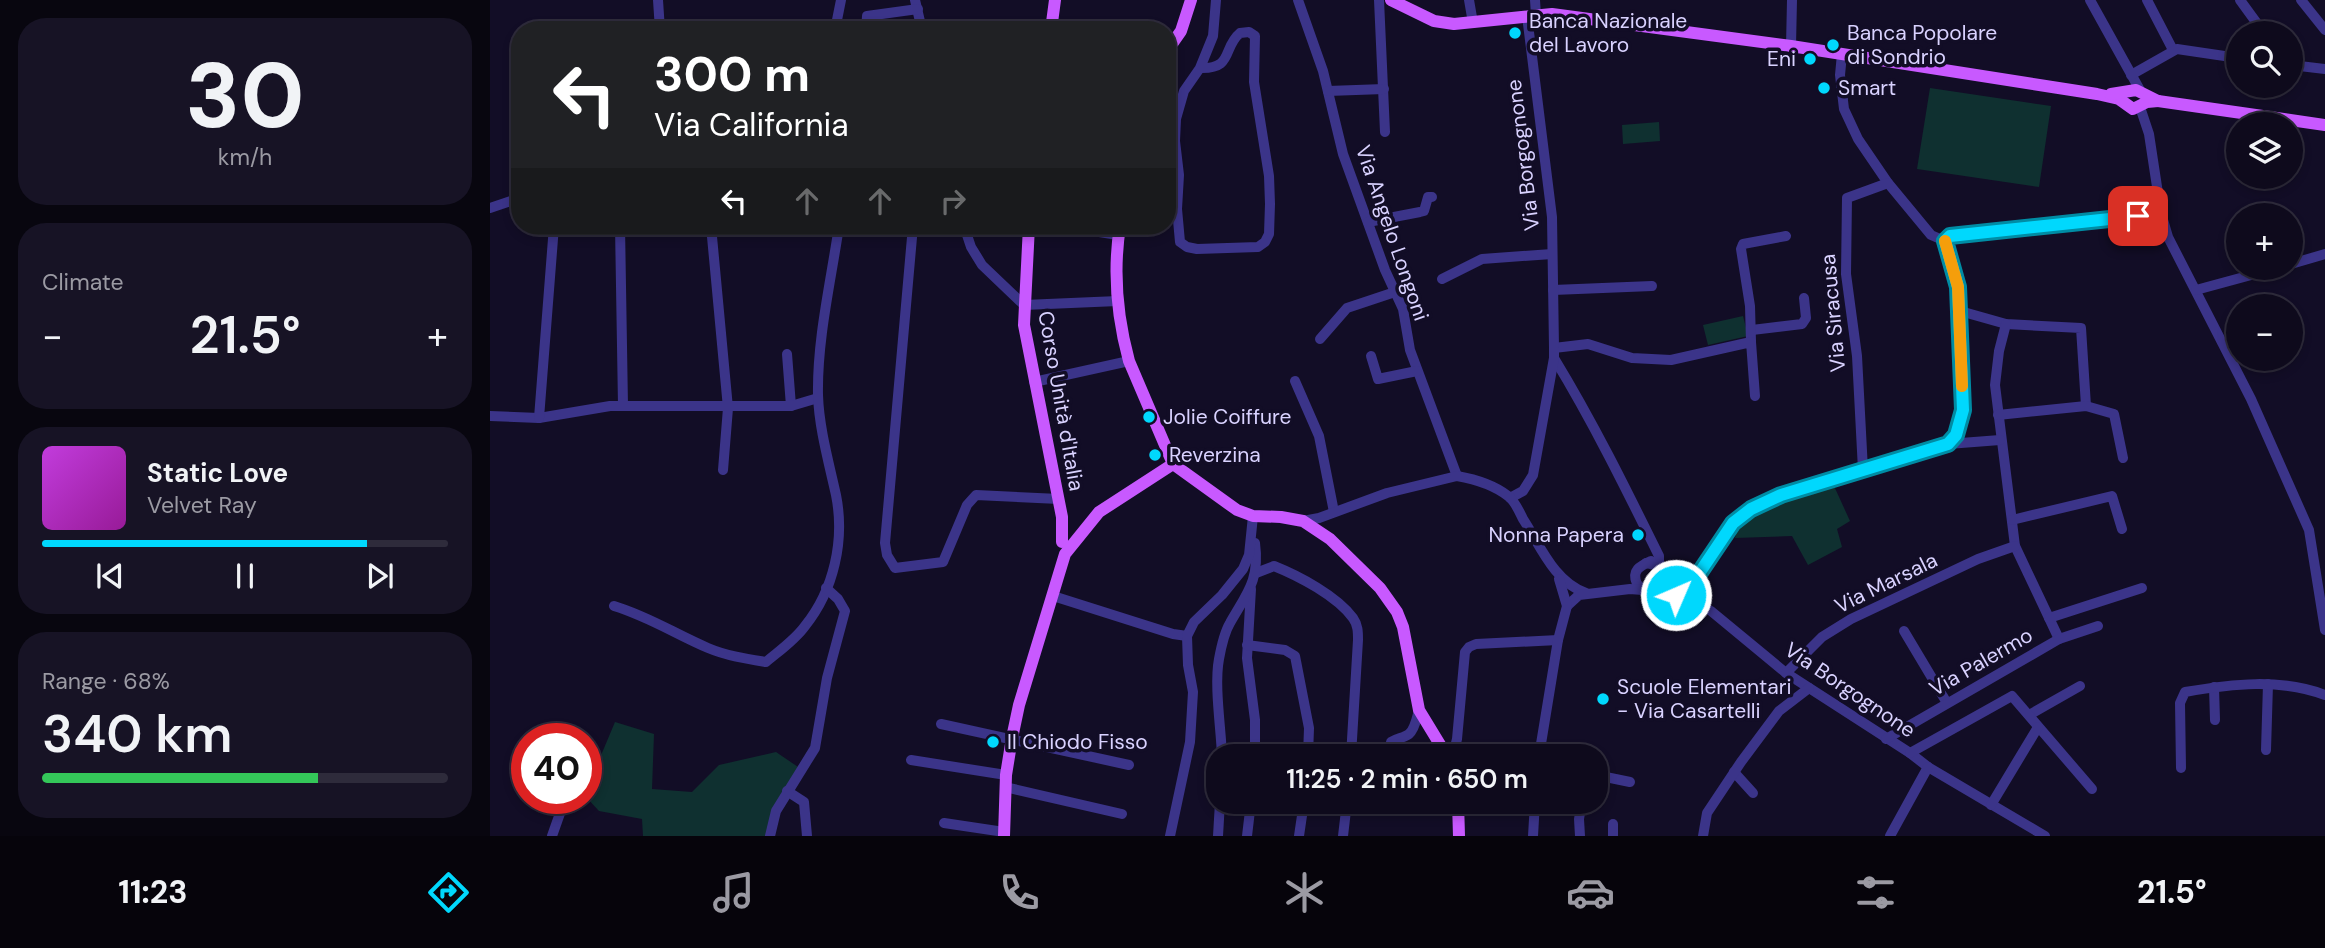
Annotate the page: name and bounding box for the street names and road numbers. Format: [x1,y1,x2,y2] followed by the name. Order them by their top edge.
[1500,78,1546,232] street label: Via Borgognone
[1349,141,1435,325] street label: Via Angelo Longoni
[1814,253,1852,373] street label: Via Siracusa
[1031,309,1091,493] street label: Corso Unità d'Italia
[1830,546,1942,620] street label: Via Marsala
[1924,621,2038,703] street label: Via Palermo
[1779,636,1921,744] street label: Via Borgognone

